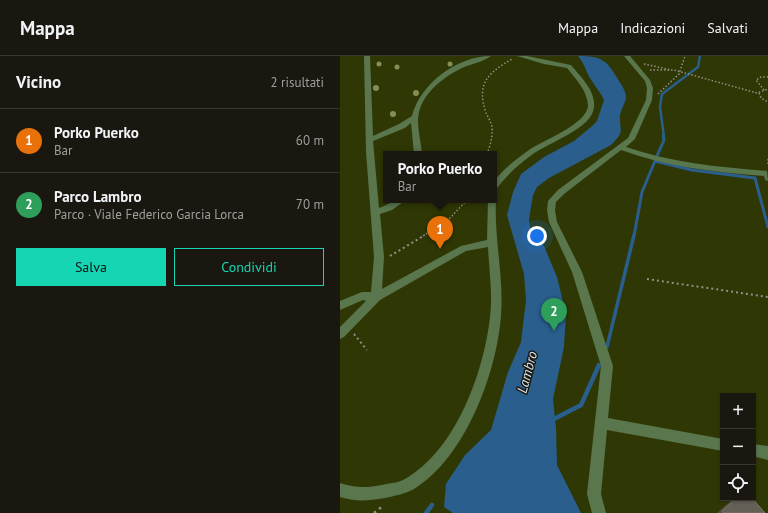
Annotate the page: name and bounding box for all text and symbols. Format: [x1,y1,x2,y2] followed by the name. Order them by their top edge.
[20,16,75,40] text: Mappa
[558,19,598,37] text: Mappa
[620,19,685,37] text: Indicazioni
[707,19,748,37] text: Salvati
[16,71,61,93] text: Vicino
[271,74,324,91] text: 2 risultati
[54,123,139,142] text: Porko Puerko
[25,132,33,149] text: 1
[296,132,324,149] text: 60 m
[54,142,72,159] text: Bar
[383,151,497,203] popup
[398,159,482,178] text: Porko Puerko
[398,178,416,195] text: Bar
[54,187,142,206] text: Parco Lambro
[25,196,33,213] text: 2
[296,196,324,213] text: 70 m
[54,206,244,223] text: Parco · Viale Federico Garcia Lorca
[427,216,453,249] pin: 1
[527,226,547,246] your location
[16,248,166,286] button: Salva
[174,248,324,286] button: Condividi
[541,298,567,331] pin: 2
[513,349,541,395] water label: Lambro
[720,393,756,501] map controls
[720,393,756,429] button: +
[720,429,756,465] button: −
[720,465,756,501] button: locate

